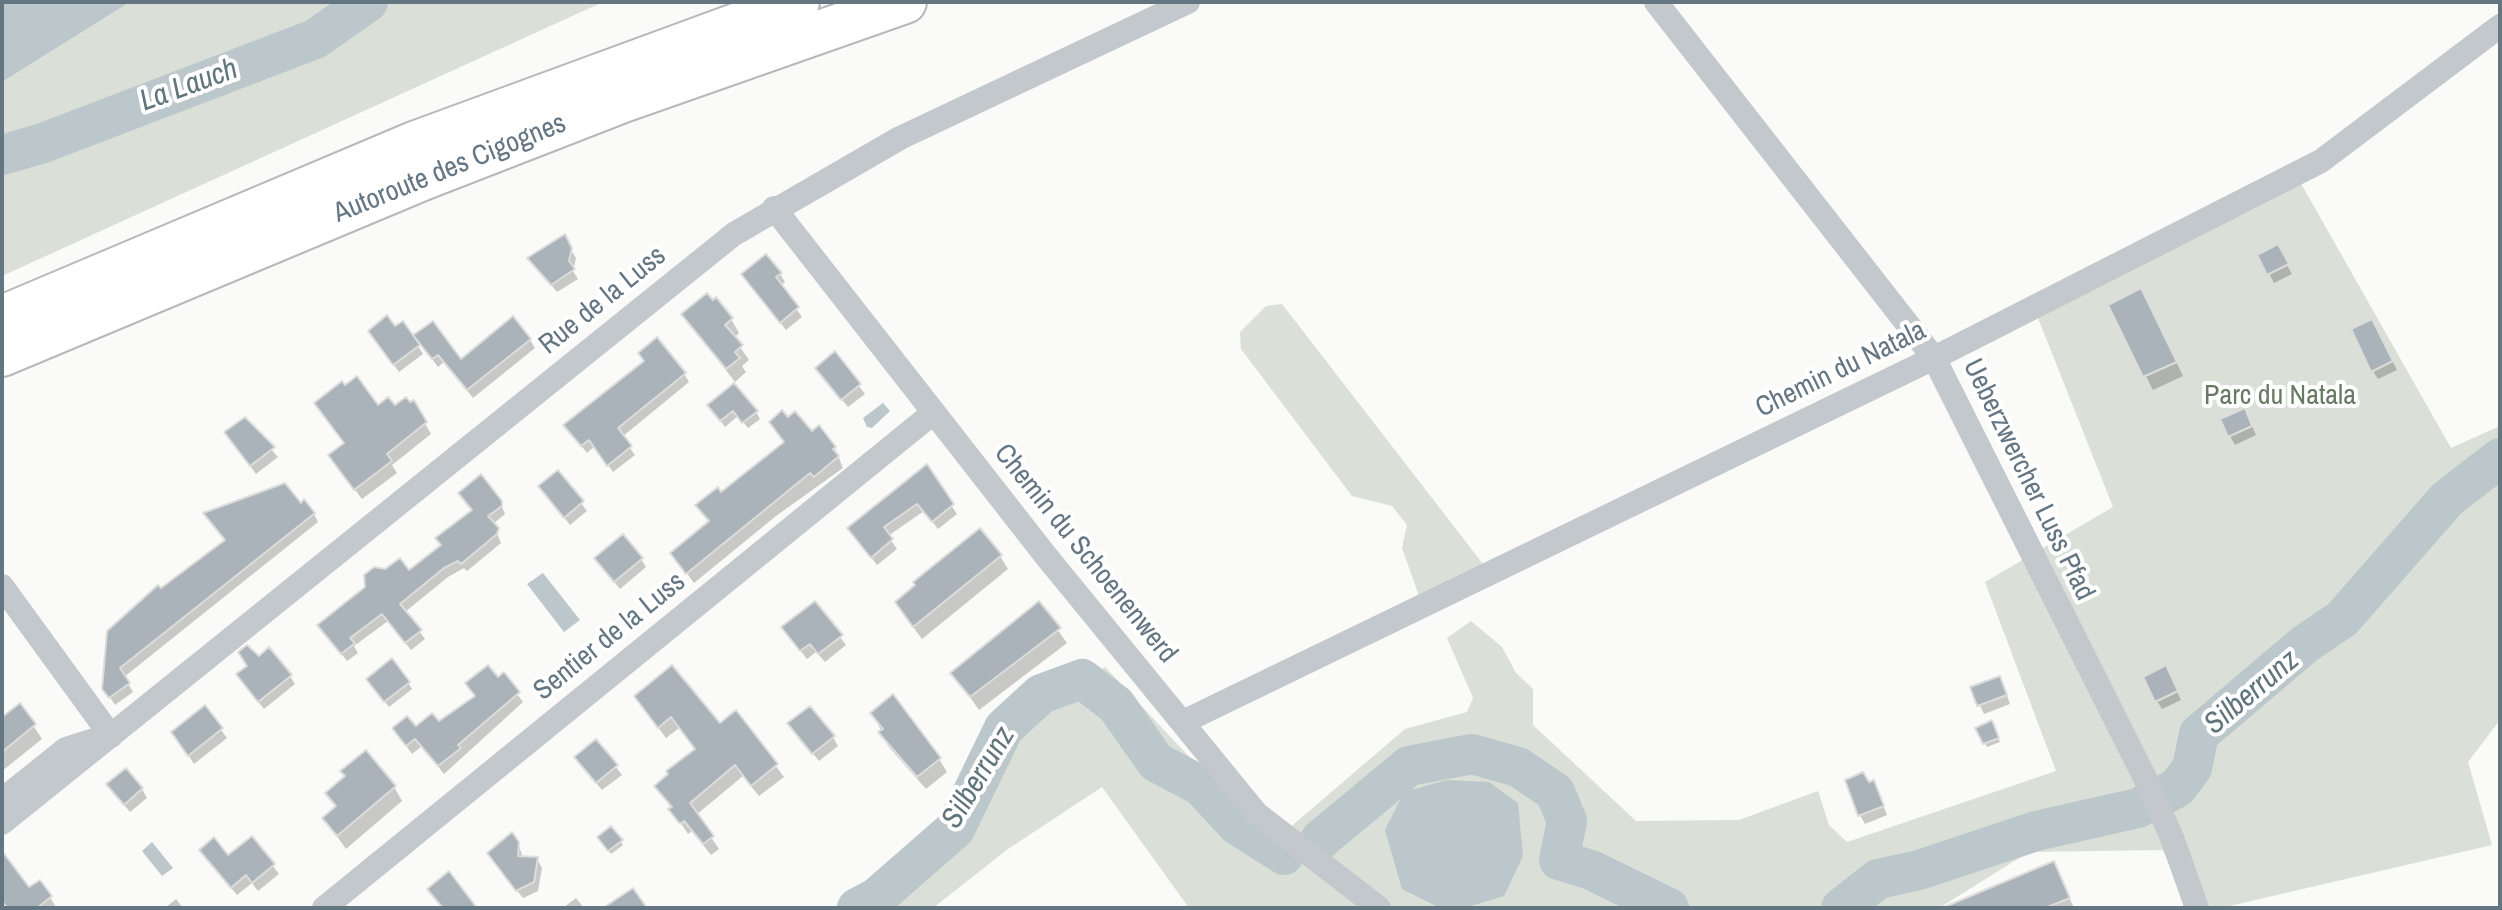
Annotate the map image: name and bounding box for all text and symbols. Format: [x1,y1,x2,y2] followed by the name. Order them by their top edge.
[135,52,243,120] water label: La Lauch
[329,107,571,231] street label: Autoroute des Cigognes
[533,240,673,362] street label: Rue de la Luss
[1750,314,1932,426] street label: Chemin du Natala
[1955,354,2101,606] street label: Ueberzwercher Luss Pfad
[2204,379,2356,413] park label: Parc du Natala
[986,438,1184,670] street label: Chemin du Schoenenwerd
[528,566,692,708] street label: Sentier de la Luss
[2197,643,2307,743] water label: Silberrunz
[935,721,1023,835] water label: Silberrunz

